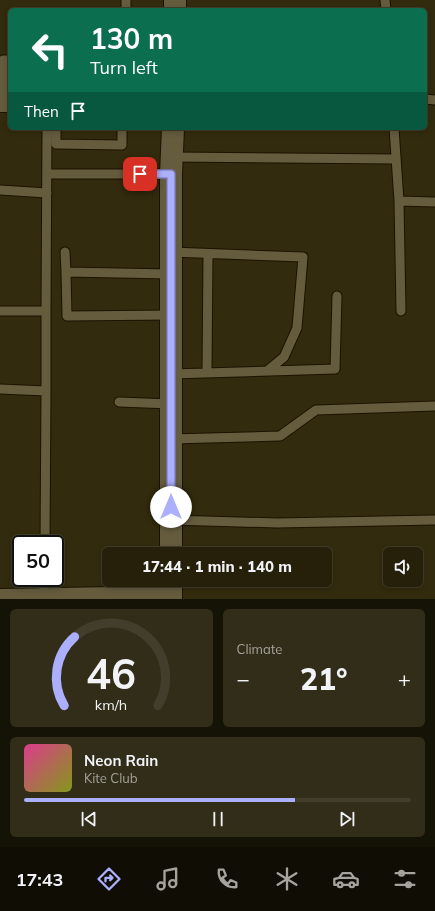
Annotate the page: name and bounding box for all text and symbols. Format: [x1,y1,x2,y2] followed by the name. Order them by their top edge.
[90,21,173,56] text: 130 m
[24,24,76,76] icon: left
[90,56,158,79] text: Turn left
[67,100,89,122] icon: arrive
[24,102,59,121] text: Then
[123,157,157,191] pin
[129,163,151,185] icon: arrive
[150,486,192,528] position arrow
[12,535,64,587] speed limit sign: 50
[383,547,423,587] map controls
[383,547,423,587] button: sound
[142,557,292,576] text: 17:44 · 1 min · 140 m
[237,641,282,657] text: Climate
[86,647,136,699] text: 46
[300,660,348,698] text: 21°
[237,665,250,693] text: −
[398,665,411,693] text: +
[95,696,127,714] text: km/h
[84,751,158,770] text: Neon Rain
[84,770,138,786] text: Kite Club
[78,808,100,830] icon: previous
[207,808,229,830] icon: pause
[336,808,358,830] icon: next
[95,865,123,893] icon: directions
[154,865,182,893] icon: music
[213,865,241,893] icon: phone
[273,865,301,893] icon: climate
[332,865,360,893] icon: car
[391,865,419,893] icon: filters
[16,868,63,891] text: 17:43

